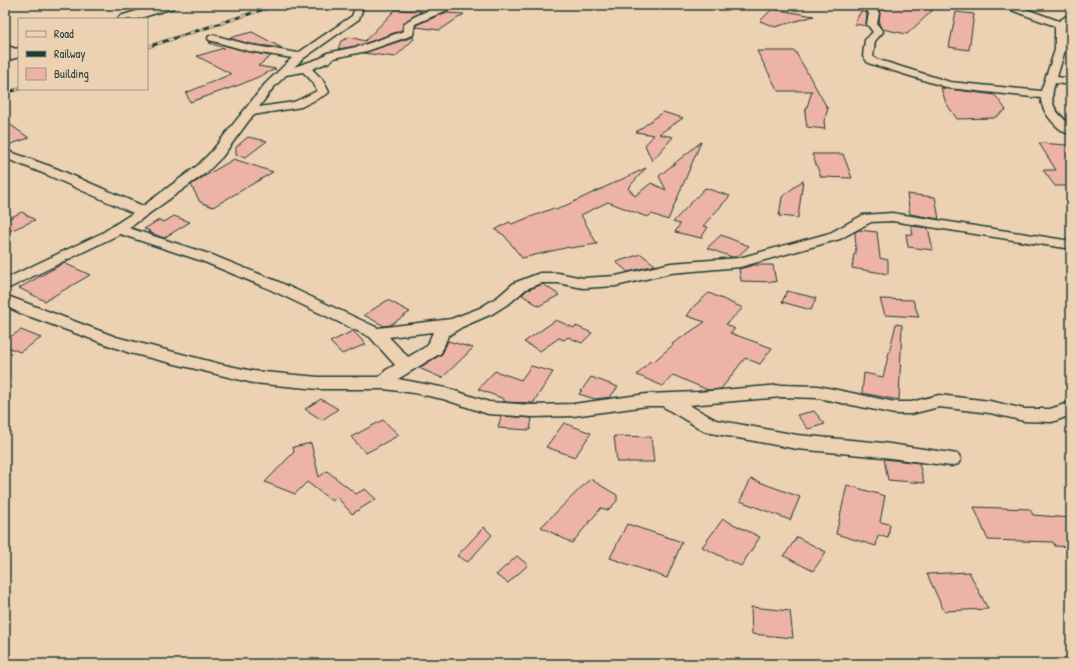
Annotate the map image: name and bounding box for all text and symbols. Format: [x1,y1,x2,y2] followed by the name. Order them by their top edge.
[18,18,148,90] legend
[54,25,74,42] text: Road
[54,45,85,62] text: Railway
[54,65,89,82] text: Building

